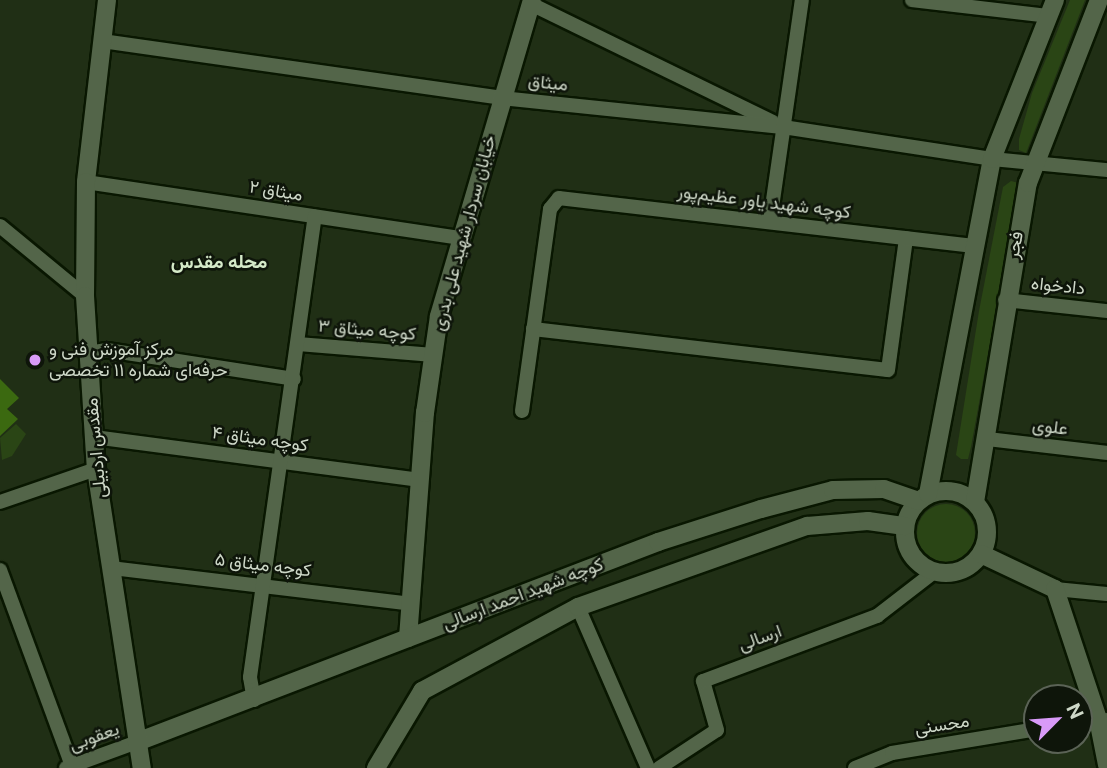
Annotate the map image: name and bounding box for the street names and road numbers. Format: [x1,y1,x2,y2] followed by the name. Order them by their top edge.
[527,70,569,96] street label: میثاق
[427,133,501,333] street label: خیابان سردار شهید علی بدری
[248,176,304,206] street label: میثاق ۲
[676,181,852,223] street label: کوچه شهید یاور عظیم‌پور
[1002,229,1028,261] street label: فجر
[1030,272,1086,300] street label: دادخواه
[317,315,417,345] street label: کوچه میثاق ۳
[81,397,111,499] street label: مقدس اردبیلی
[1031,414,1069,440] street label: علوی
[211,422,309,456] street label: کوچه میثاق ۴
[214,548,312,582] street label: کوچه میثاق ۵
[439,553,607,635] street label: کوچه شهید احمد ارسالی
[735,620,785,656] street label: ارسالی
[913,710,971,740] street label: محسنی
[66,718,122,756] street label: یعقوبی

